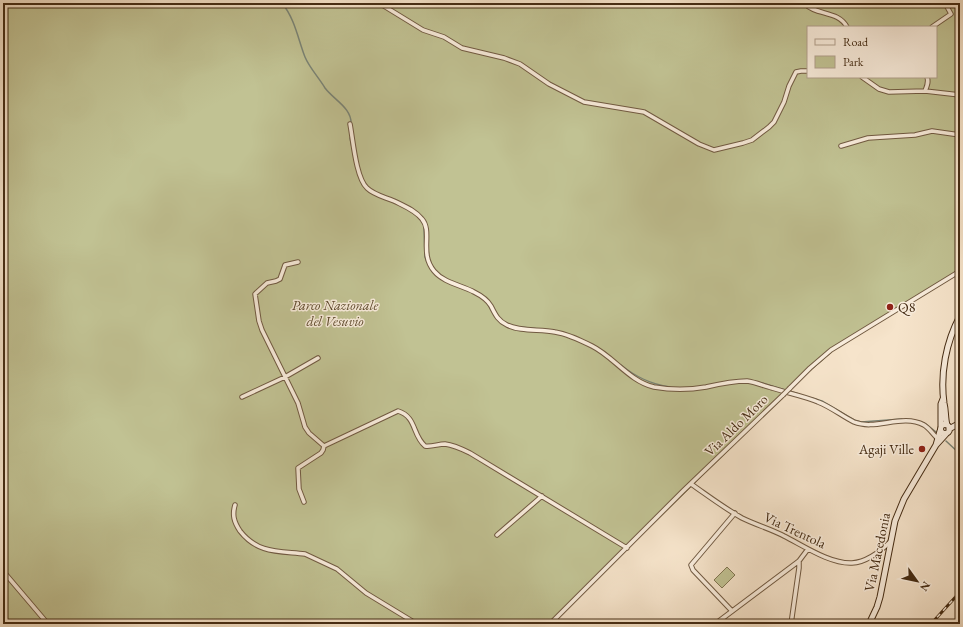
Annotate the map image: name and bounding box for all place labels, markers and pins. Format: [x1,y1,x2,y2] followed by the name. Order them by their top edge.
[898,298,916,316] place label: Q8
[885,302,895,312] marker: Q8
[858,440,915,458] place label: Agaji Ville
[917,444,927,454] marker: Agaji Ville

